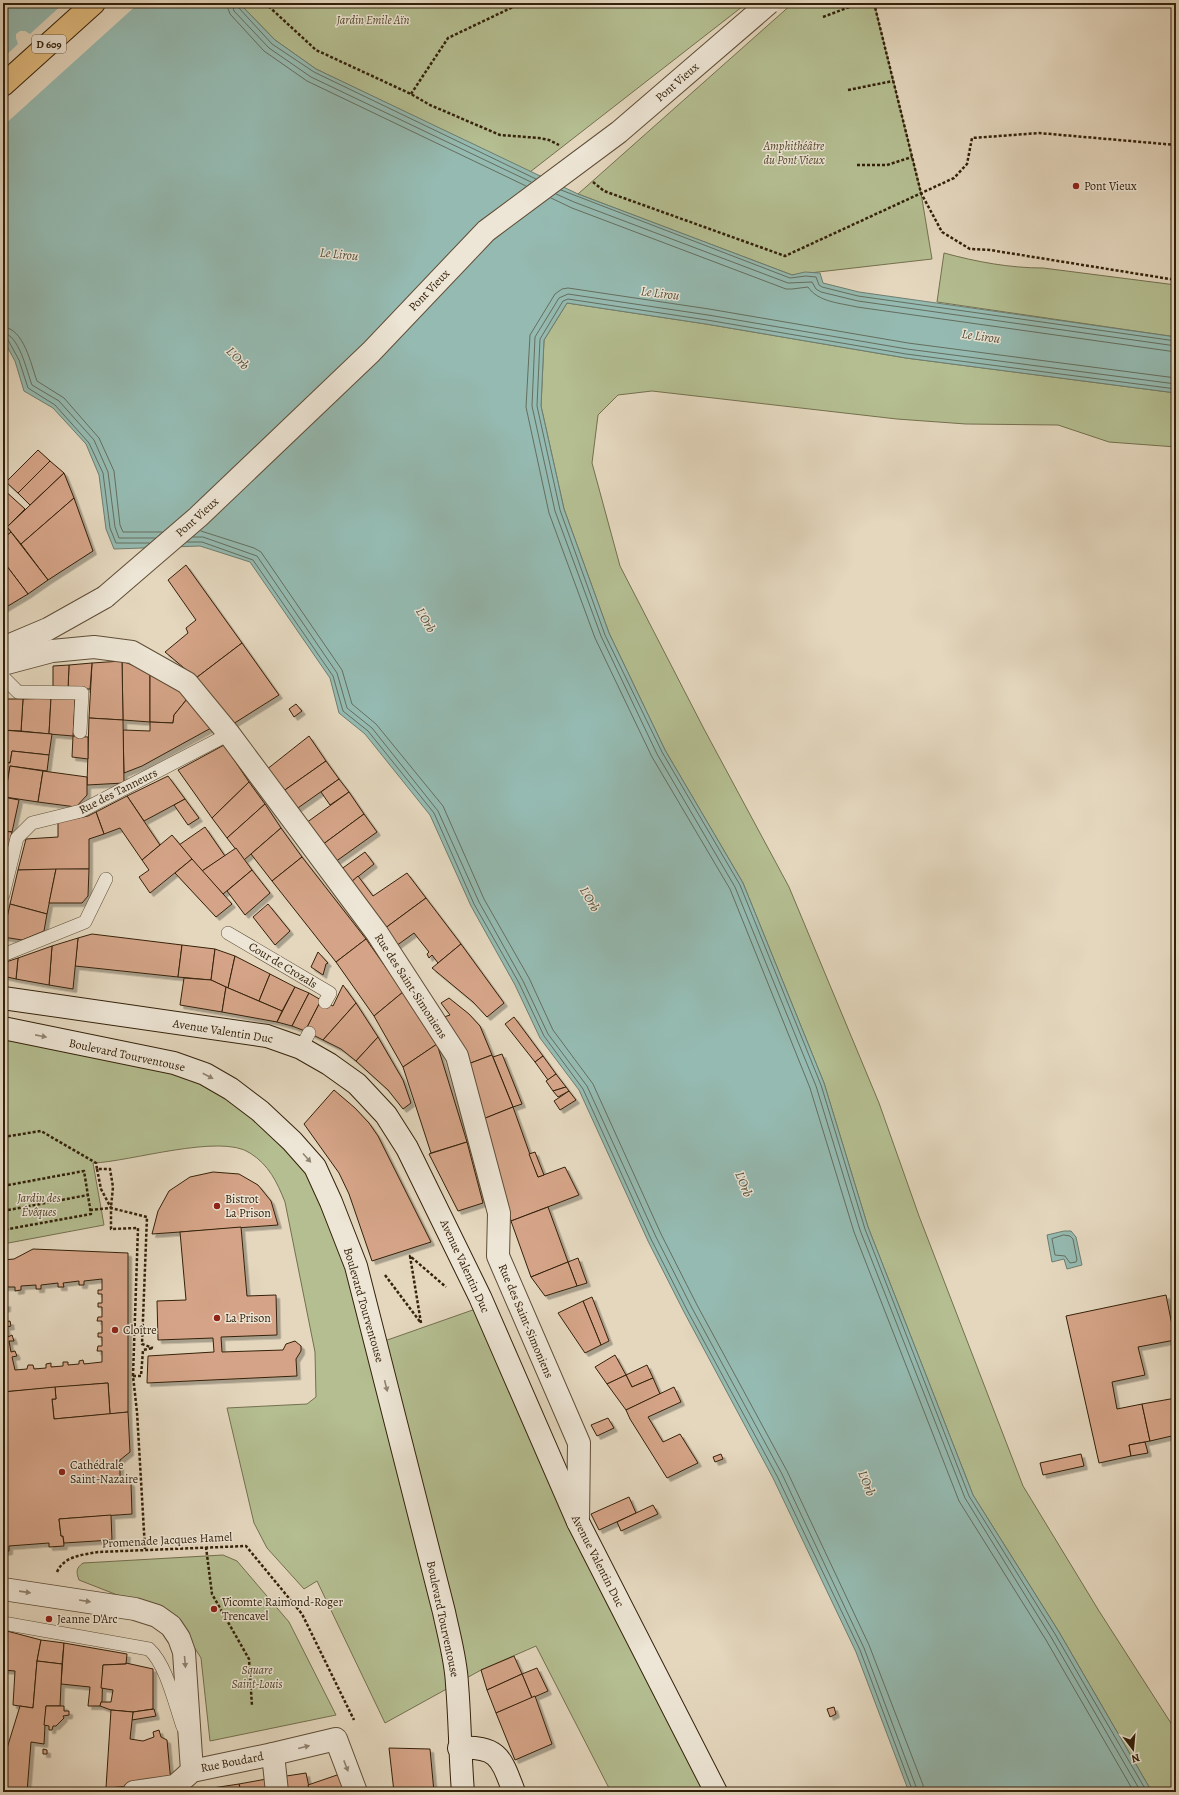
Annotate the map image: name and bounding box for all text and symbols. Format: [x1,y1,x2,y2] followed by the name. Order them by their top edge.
[336,12,409,28] park label: Jardin Emile Aïn
[32,35,66,53] road number: D 609
[652,58,702,105] street label: Pont Vieux
[763,138,825,168] park label: Amphithéâtre du Pont Vieux
[1084,178,1137,194] place label: Pont Vieux
[1071,181,1081,191] marker: Pont Vieux
[319,244,359,264] water label: Le Lirou
[405,265,453,315] street label: Pont Vieux
[640,282,680,304] water label: Le Lirou
[961,325,1001,347] water label: Le Lirou
[223,343,253,373] water label: L'Orb
[172,493,222,541] street label: Pont Vieux
[412,604,440,636] water label: L'Orb
[76,764,160,818] street label: Rue des Tanneurs
[576,883,604,915] water label: L'Orb
[371,930,451,1042] street label: Rue des Saint-Simoniens
[246,938,320,992] street label: Cour de Crozals
[171,1015,274,1047] street label: Avenue Valentin Duc
[35,1033,47,1039] one-way arrow
[67,1035,187,1075] street label: Boulevard Tourventouse
[202,1073,214,1079] one-way arrow
[303,1153,312,1164] one-way arrow
[731,1169,757,1199] water label: L'Orb
[16,1190,61,1220] park label: Jardin des Évêques
[225,1191,271,1221] place label: Bistrot La Prison
[212,1201,222,1211] marker: Bistrot La Prison
[436,1216,494,1315] street label: Avenue Valentin Duc
[340,1246,388,1364] street label: Boulevard Tourventouse
[495,1261,557,1381] street label: Rue des Saint-Simoniens
[225,1310,271,1326] place label: La Prison
[212,1313,222,1323] marker: La Prison
[123,1322,157,1338] place label: Cloître
[110,1325,120,1335] marker: Cloître
[384,1379,390,1392] one-way arrow
[70,1457,138,1487] place label: Cathédrale Saint-Nazaire
[57,1467,67,1477] marker: Cathédrale Saint-Nazaire
[854,1468,880,1498] water label: L'Orb
[567,1511,628,1610] street label: Avenue Valentin Duc
[101,1529,233,1551] street label: Promenade Jacques Hamel
[423,1559,463,1679] street label: Boulevard Tourventouse
[19,1589,31,1595] one-way arrow
[221,1594,343,1624] place label: Vicomte Raimond-Roger Trencavel
[79,1598,91,1604] one-way arrow
[209,1604,219,1614] marker: Vicomte Raimond-Roger Trencavel
[57,1611,118,1627] place label: Jeanne D'Arc
[44,1614,54,1624] marker: Jeanne D'Arc
[182,1656,189,1668] one-way arrow
[231,1662,283,1692] park label: Square Saint-Louis
[1113,1729,1153,1769] north arrow
[298,1743,310,1749] one-way arrow
[199,1748,265,1776] street label: Rue Boudard
[1130,1750,1142,1766] text: N
[343,1760,349,1772] one-way arrow

